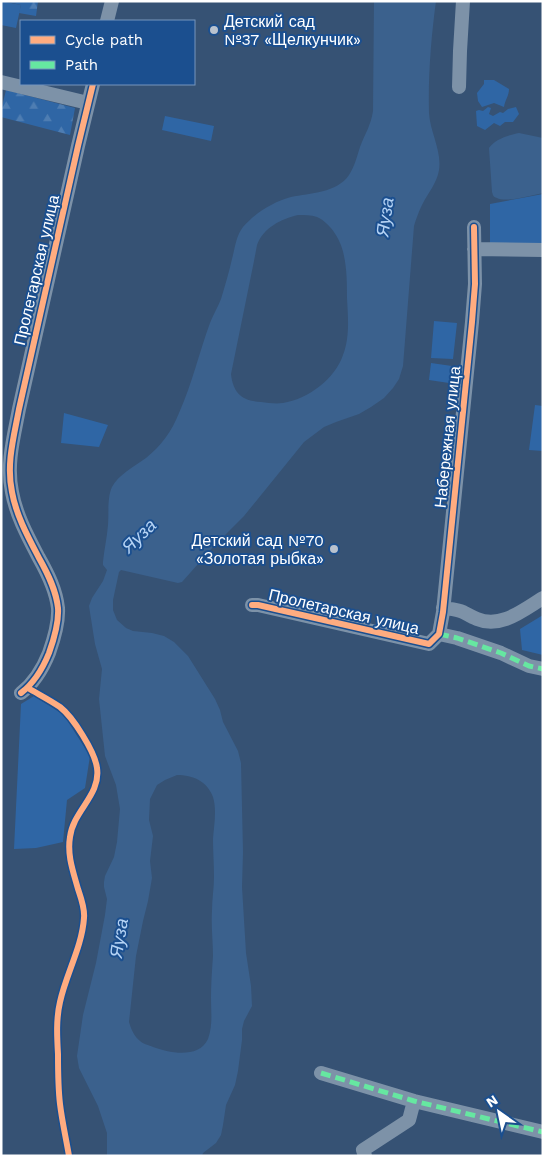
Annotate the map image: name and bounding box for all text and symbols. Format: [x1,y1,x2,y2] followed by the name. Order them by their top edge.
[224,12,361,49] place label: Детский сад №37 «Щелкунчик»
[20,20,195,85] legend
[208,24,220,36] marker: Детский сад №37 «Щелкунчик»
[65,31,143,49] text: Cycle path
[65,56,98,74] text: Path
[10,193,63,347] street label: Пролетарская улица
[371,196,398,239] water label: Яуза
[431,365,464,509] street label: Набережная улица
[116,514,160,558] water label: Яуза
[192,531,324,568] place label: Детский сад №70 «Золотая рыбка»
[328,543,340,555] marker: Детский сад №70 «Золотая рыбка»
[267,585,421,638] street label: Пролетарская улица
[105,917,132,960] water label: Яуза
[474,1087,524,1137] north arrow
[483,1092,501,1111] text: N

